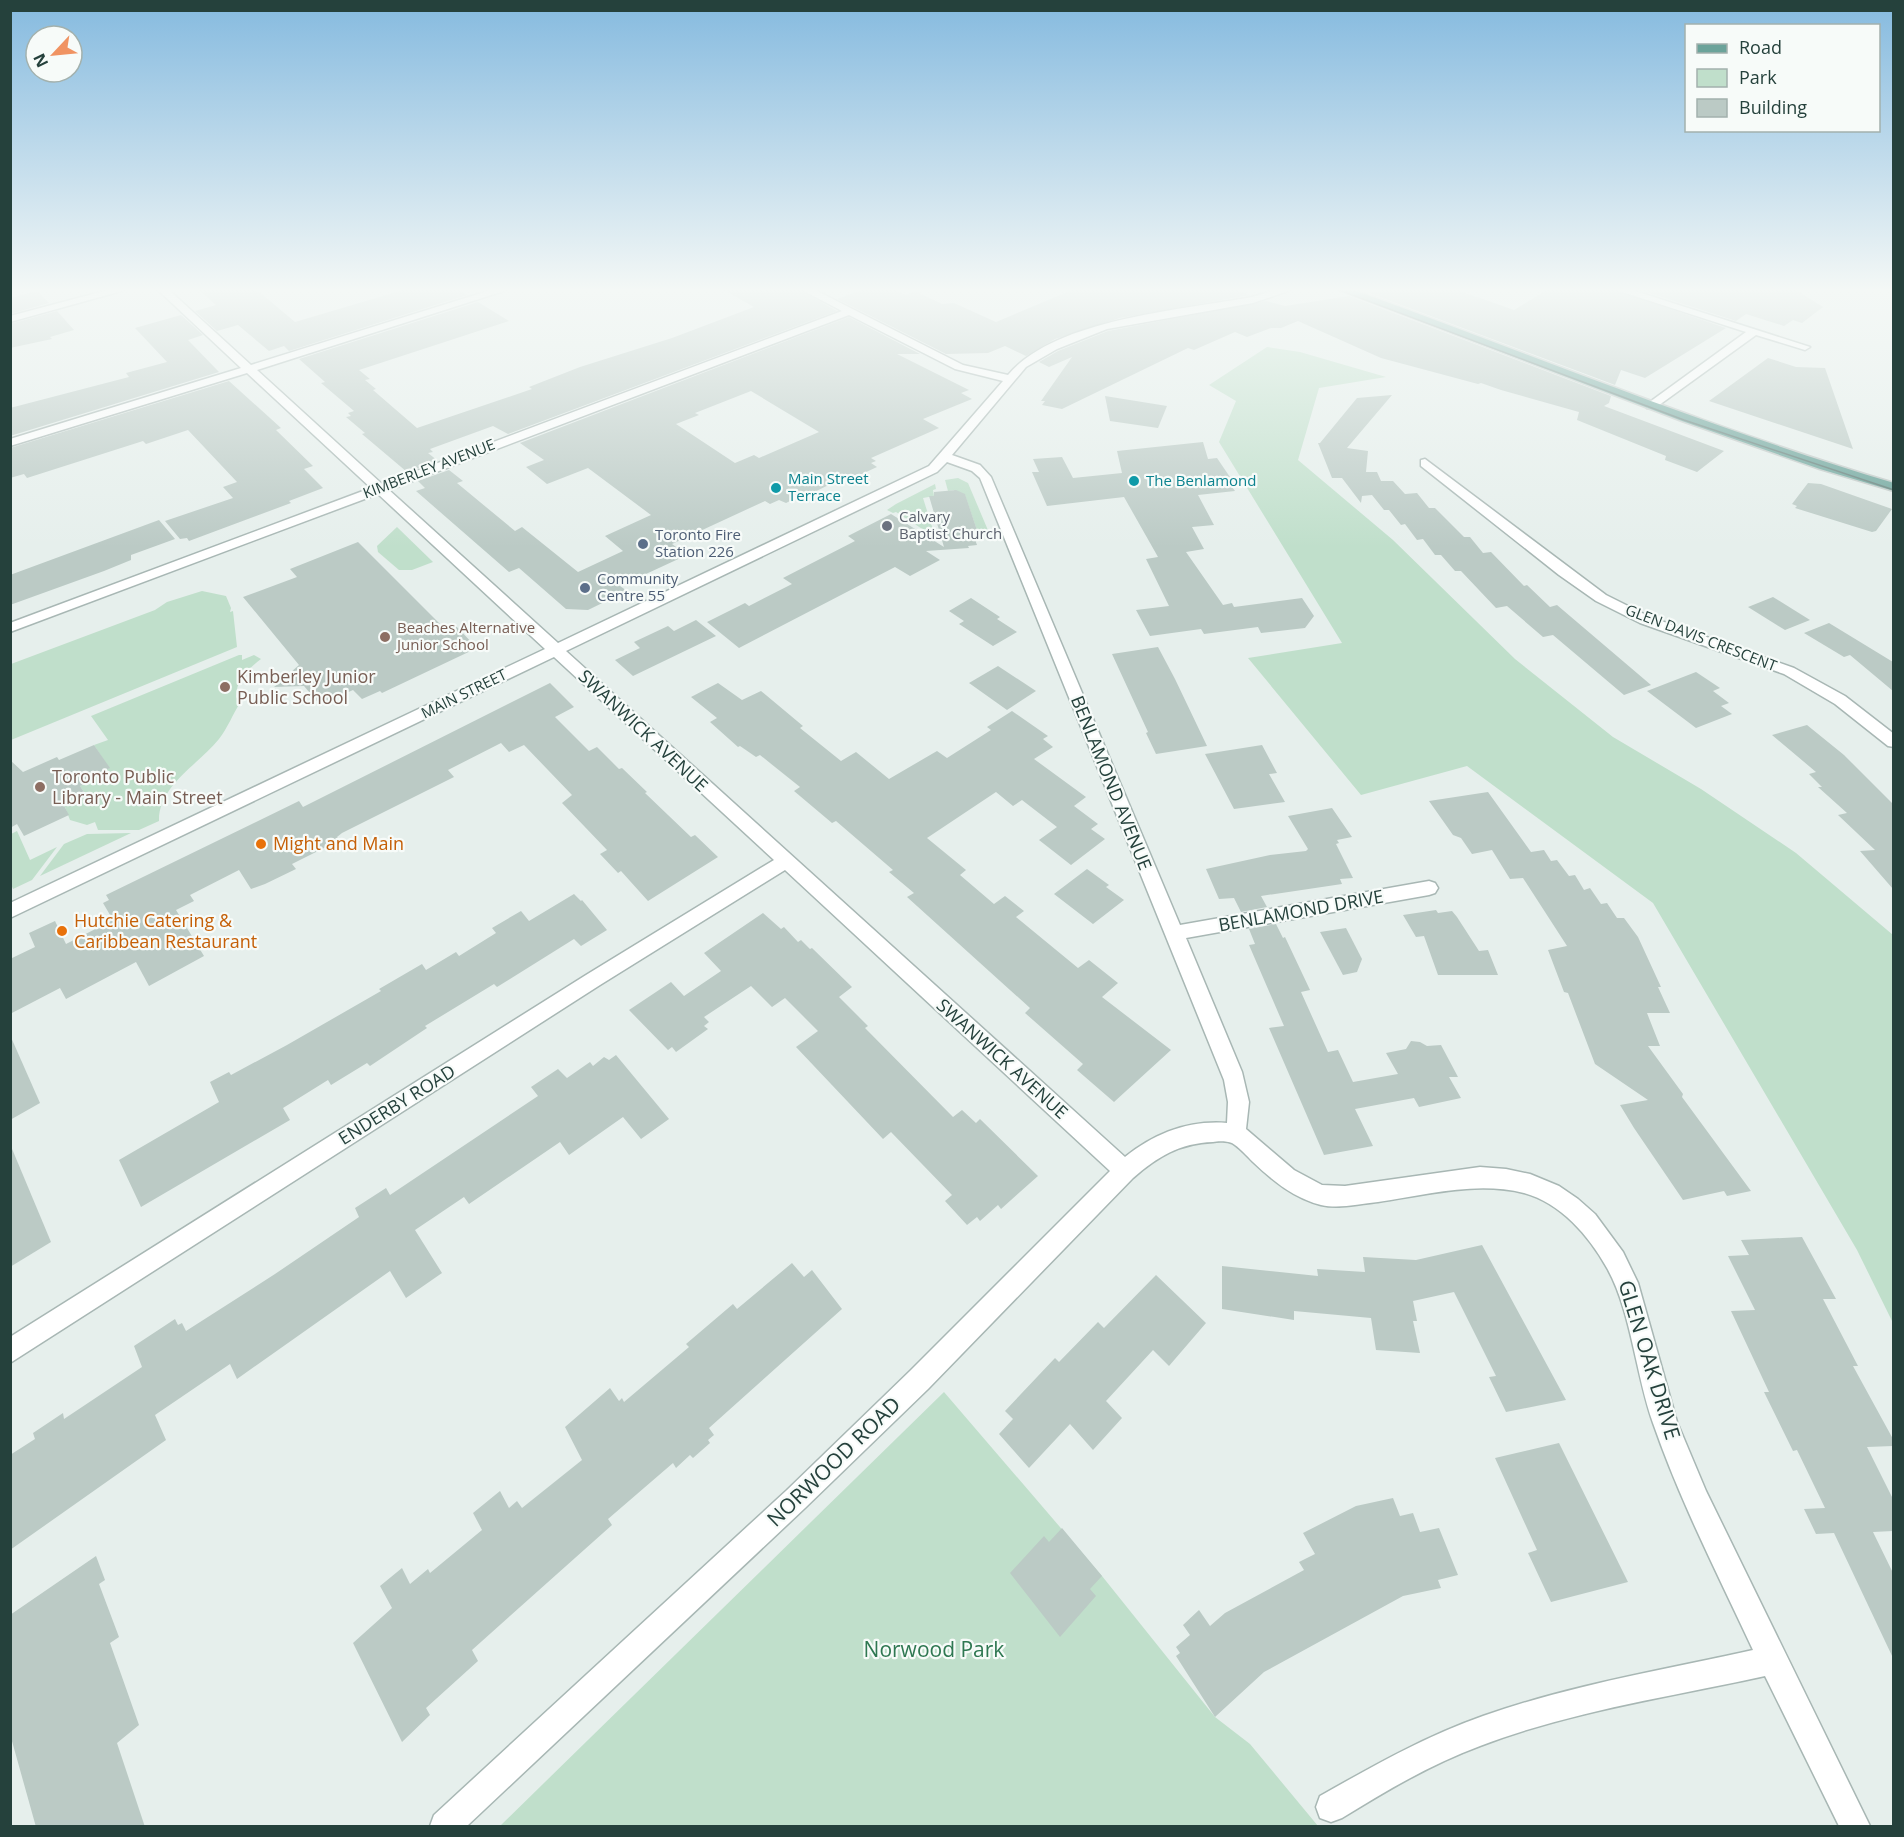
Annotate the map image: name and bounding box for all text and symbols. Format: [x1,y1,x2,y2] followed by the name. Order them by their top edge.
[24,24,84,84] north arrow
[1685,24,1880,132] legend
[1739,35,1782,59] text: Road
[28,50,53,71] text: N
[1739,65,1777,89] text: Park
[1739,95,1807,119] text: Building
[360,434,498,502] street label: KIMBERLEY AVENUE
[788,468,869,505] place label: Main Street Terrace
[1146,470,1257,490] place label: The Benlamond
[1127,474,1141,488] marker: The Benlamond
[769,481,783,495] marker: Main Street Terrace
[899,506,1002,543] place label: Calvary Baptist Church
[880,519,894,533] marker: Calvary Baptist Church
[655,524,741,561] place label: Toronto Fire Station 226
[636,537,650,551] marker: Toronto Fire Station 226
[597,568,679,605] place label: Community Centre 55
[578,581,592,595] marker: Community Centre 55
[1623,599,1781,675] street label: GLEN DAVIS CRESCENT
[395,617,535,654] place label: Beaches Alternative Junior School
[378,630,392,644] marker: Beaches Alternative Junior School
[417,663,510,722] street label: MAIN STREET
[237,664,376,709] place label: Kimberley Junior Public School
[574,664,714,797] street label: SWANWICK AVENUE
[218,680,232,694] marker: Kimberley Junior Public School
[1066,692,1158,873] street label: BENLAMOND AVENUE
[52,764,223,809] place label: Toronto Public Library - Main Street
[33,780,47,794] marker: Toronto Public Library - Main Street
[273,831,404,855] place label: Might and Main
[254,837,268,851] marker: Might and Main
[1216,884,1385,936] street label: BENLAMOND DRIVE
[74,908,257,953] place label: Hutchie Catering & Caribbean Restaurant
[55,924,69,938] marker: Hutchie Catering & Caribbean Restaurant
[932,993,1073,1124] street label: SWANWICK AVENUE
[333,1059,460,1150] street label: ENDERBY ROAD
[1612,1277,1688,1443] street label: GLEN OAK DRIVE
[760,1390,906,1532] street label: NORWOOD ROAD
[864,1635,1004,1663] park label: Norwood Park

